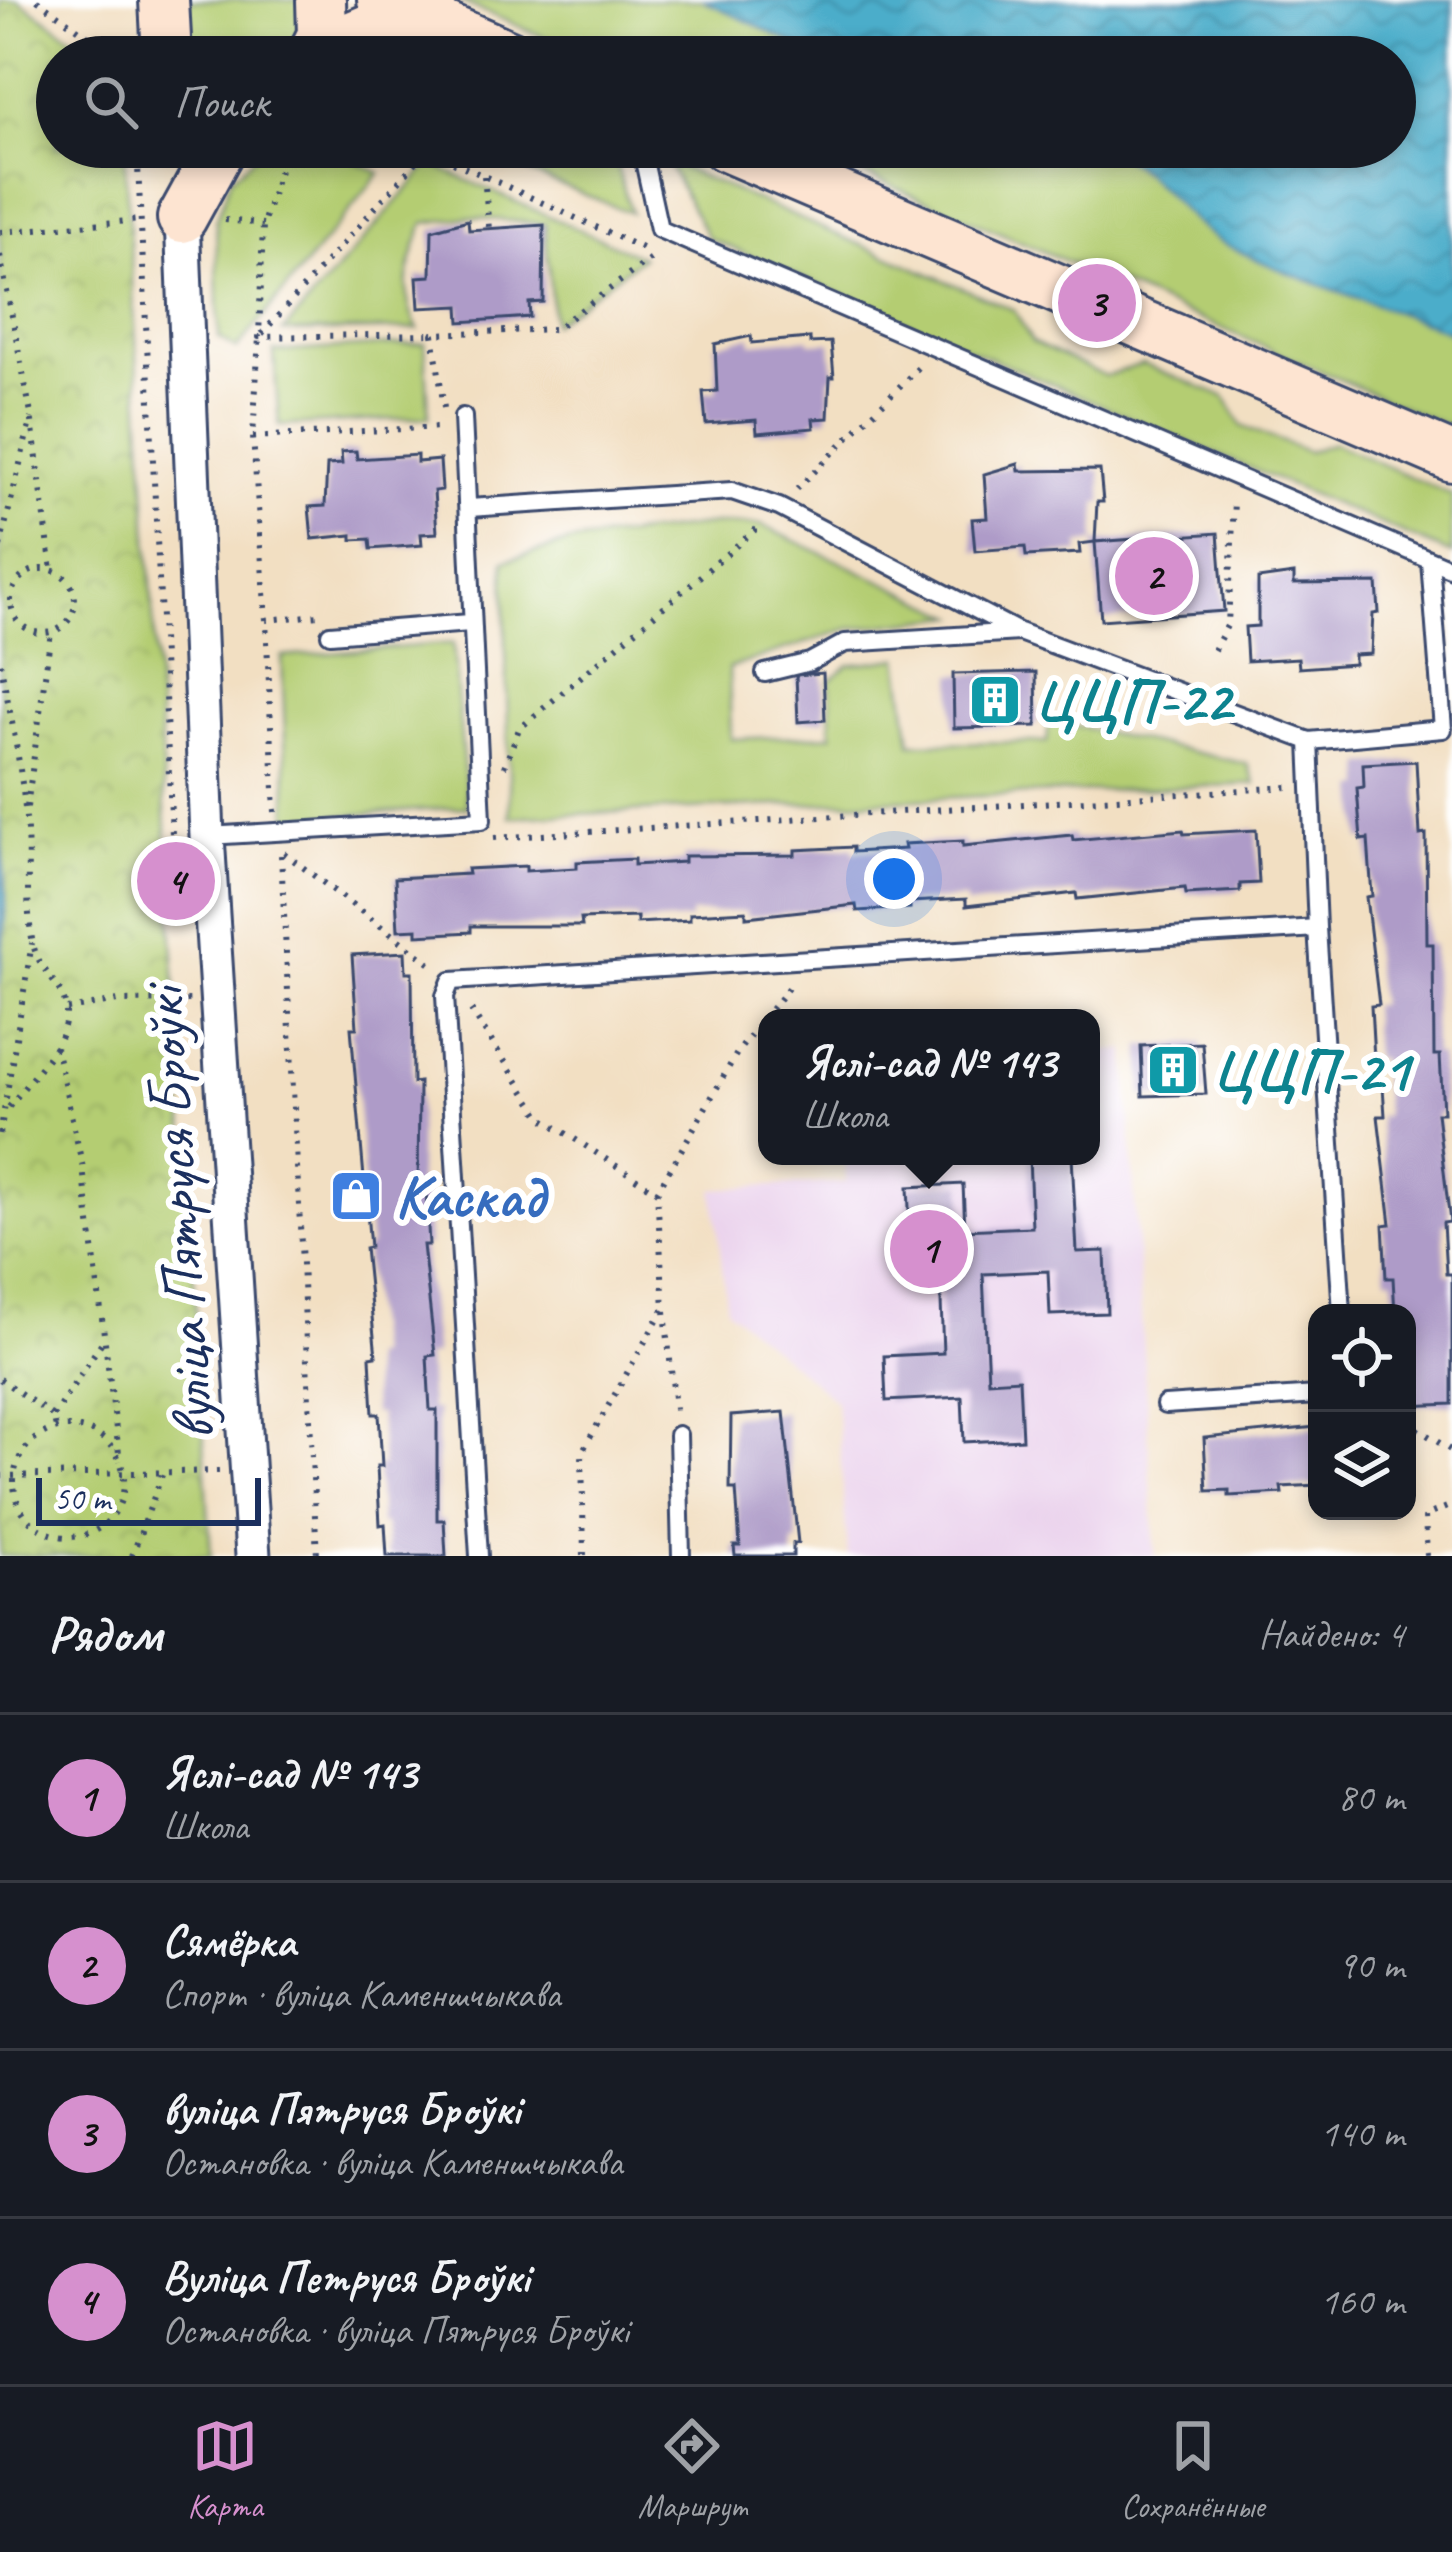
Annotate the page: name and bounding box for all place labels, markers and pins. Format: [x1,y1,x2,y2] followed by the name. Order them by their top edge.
[1058,258,1136,348] pin: 3
[1115,531,1193,621] pin: 2
[1034,662,1236,738] place label: ЦЦП-22
[967,672,1023,728] building icon: ЦЦП-22
[137,836,215,926] pin: 4
[1212,1032,1415,1108] place label: ЦЦП-21
[1145,1042,1201,1098] building icon: ЦЦП-21
[395,1158,549,1234] place label: Каскад
[328,1168,384,1224] shop icon: Каскад
[890,1204,968,1294] pin: 1

